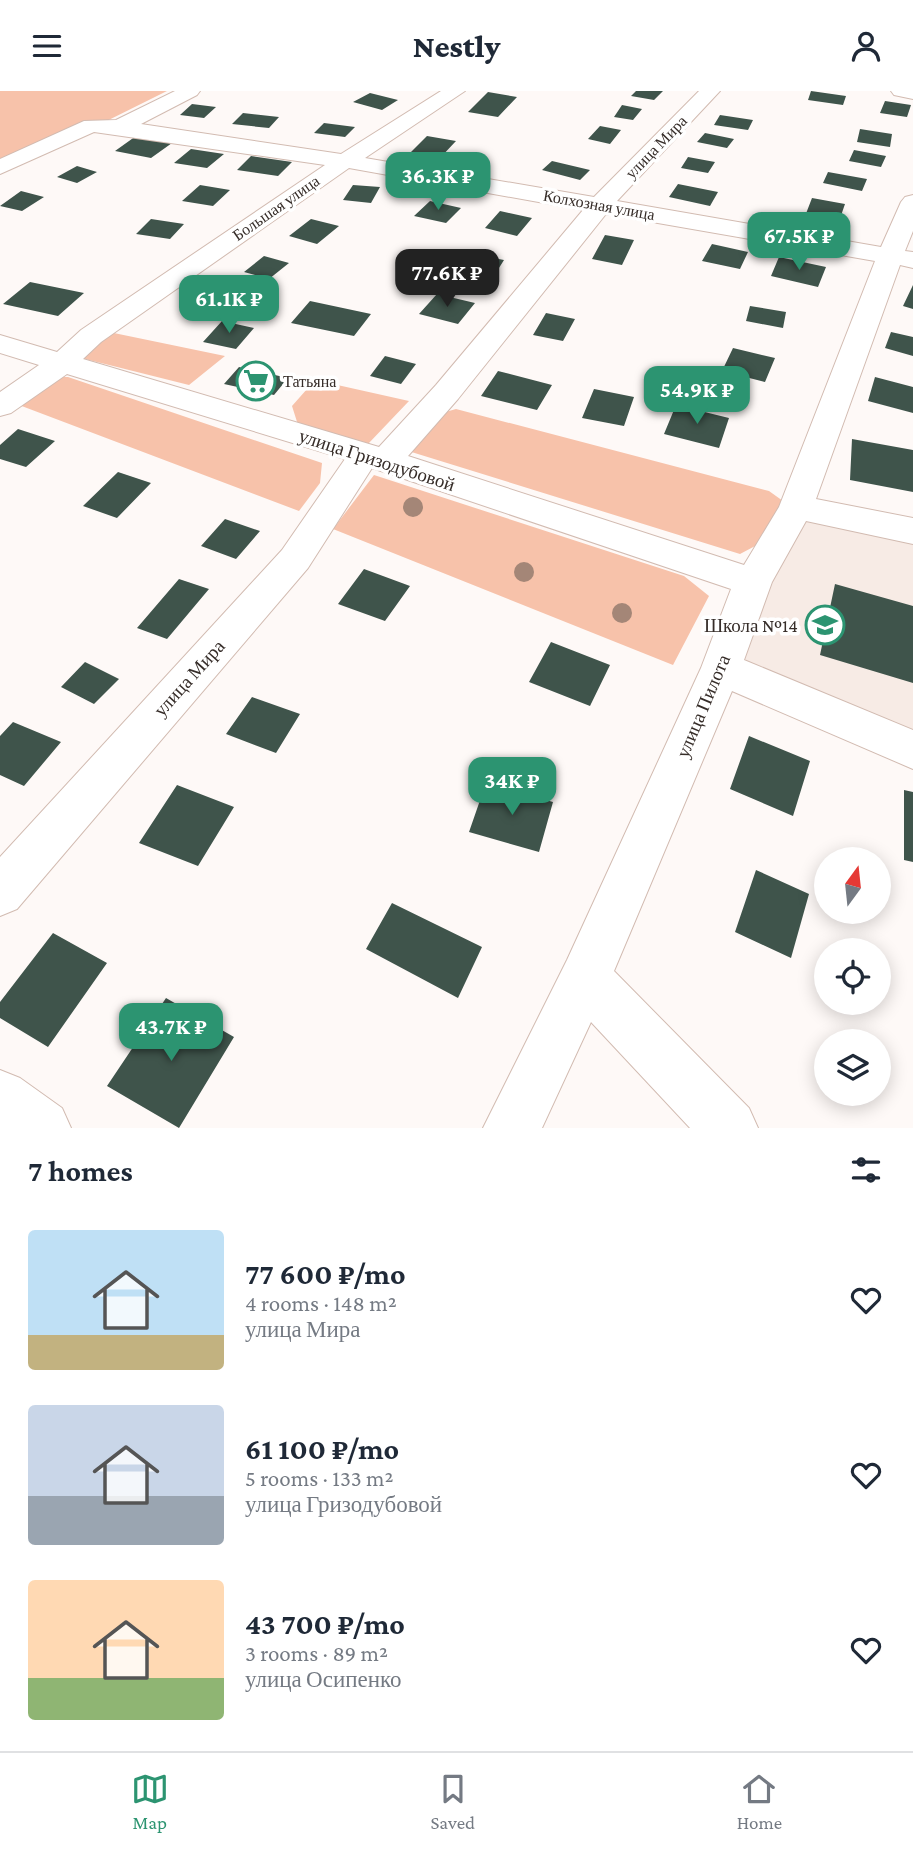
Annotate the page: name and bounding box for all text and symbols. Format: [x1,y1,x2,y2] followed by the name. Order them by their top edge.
[28,27,66,65] icon: menu
[847,27,885,65] icon: person
[413,28,500,64] text: Nestly
[622,112,691,183] street label: улица Мира
[373,152,503,212] pin: 36.3K ₽
[401,162,475,188] text: 36.3K ₽
[230,172,323,245] street label: Большая улица
[542,187,656,224] street label: Колхозная улица
[734,213,864,272] pin: 67.5K ₽
[763,222,835,248] text: 67.5K ₽
[382,249,512,309] pin: 77.6K ₽
[411,259,483,285] text: 77.6K ₽
[164,275,294,335] pin: 61.1K ₽
[195,285,263,311] text: 61.1K ₽
[235,360,277,402] supermarket icon: Татьяна
[632,367,762,426] pin: 54.9K ₽
[283,373,336,390] place label: Татьяна
[660,376,734,402] text: 54.9K ₽
[296,425,458,495] street label: улица Гризодубовой
[804,604,846,646] school or university icon: Школа №14
[704,615,798,636] place label: Школа №14
[149,635,229,721] street label: улица Мира
[672,651,734,761] street label: улица Пилота
[463,757,561,817] pin: 34K ₽
[484,767,540,793] text: 34K ₽
[814,847,891,924] north arrow
[814,847,891,1106] map controls
[814,938,891,1015] button: locate
[106,1003,236,1063] pin: 43.7K ₽
[135,1013,207,1039] text: 43.7K ₽
[814,1029,891,1106] button: layers
[847,1151,885,1189] icon: filters
[28,1154,133,1187] text: 7 homes
[245,1257,406,1290] text: 77 600 ₽/mo
[84,1258,168,1342] icon: home
[847,1281,885,1319] icon: heart
[245,1290,397,1316] text: 4 rooms · 148 m²
[245,1316,361,1342] text: улица Мира
[245,1432,399,1465] text: 61 100 ₽/mo
[84,1433,168,1517] icon: home
[847,1456,885,1494] icon: heart
[245,1465,393,1491] text: 5 rooms · 133 m²
[245,1491,442,1517] text: улица Гризодубовой
[245,1607,405,1640] text: 43 700 ₽/mo
[84,1608,168,1692] icon: home
[847,1631,885,1669] icon: heart
[245,1640,388,1666] text: 3 rooms · 89 m²
[245,1666,402,1692] text: улица Осипенко
[131,1770,169,1833] tab: Map
[430,1770,475,1833] tab: Saved
[737,1770,782,1833] tab: Home

